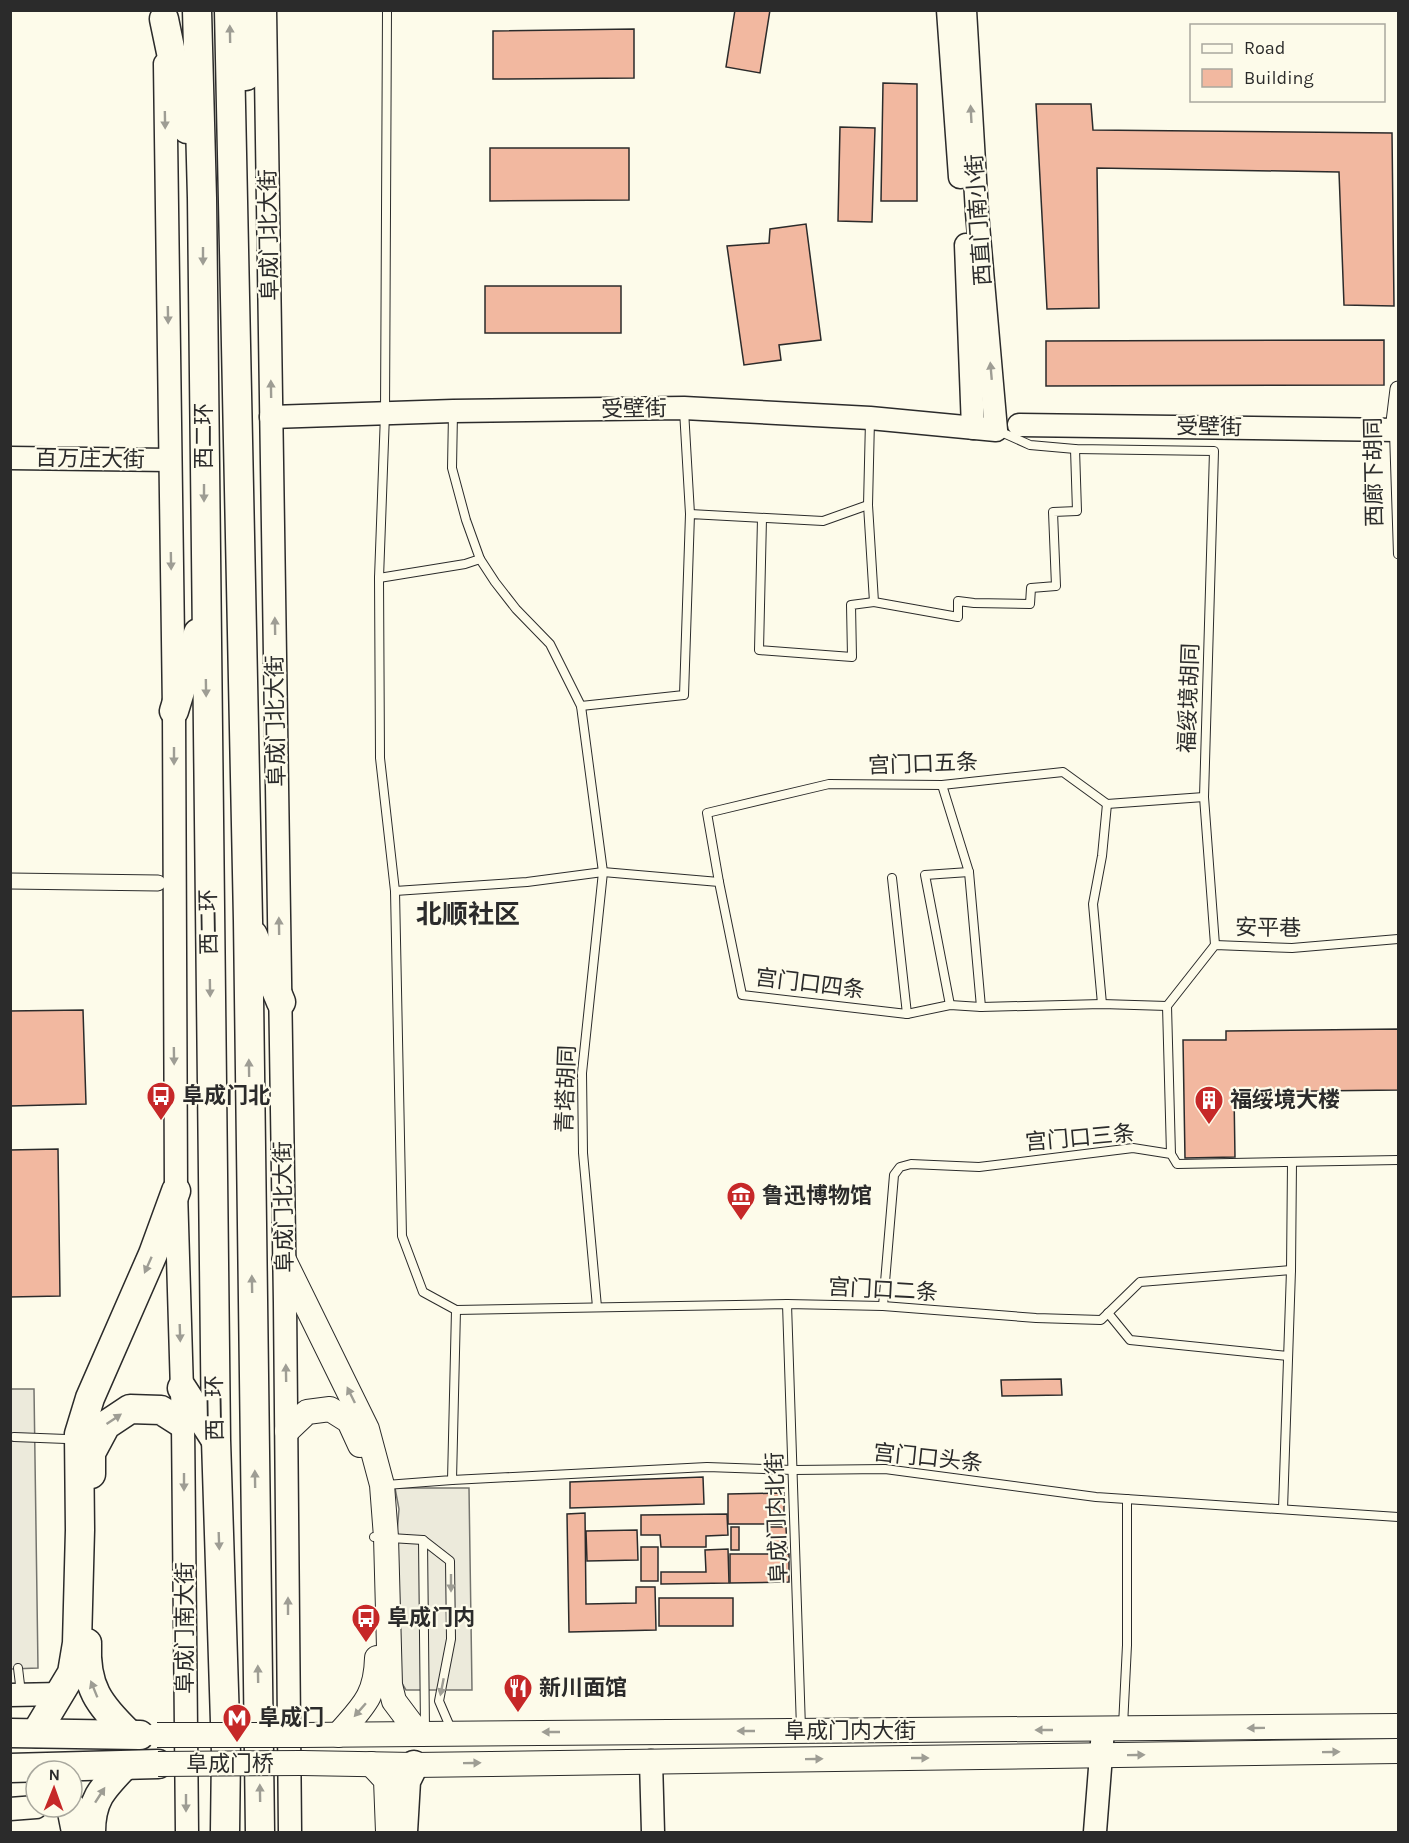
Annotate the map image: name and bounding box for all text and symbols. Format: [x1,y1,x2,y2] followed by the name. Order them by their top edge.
[225,24,235,43] one-way arrow
[1190,24,1385,102] legend
[1244,37,1285,59] text: Road
[1244,67,1314,89] text: Building
[967,105,976,124] one-way arrow
[161,110,170,129] one-way arrow
[961,153,997,287] street label: 西直门南小街
[255,169,283,301] street label: 阜成门北大街
[198,247,207,266] one-way arrow
[163,305,173,324] one-way arrow
[986,362,996,381] one-way arrow
[266,380,276,399] one-way arrow
[601,395,667,423] street label: 受壁街
[191,403,217,469] street label: 西二环
[1176,413,1242,441] street label: 受壁街
[1360,417,1388,527] street label: 西廊下胡同
[35,445,145,473] street label: 百万庄大街
[200,484,209,503] one-way arrow
[166,551,176,570] one-way arrow
[270,617,279,636] one-way arrow
[1174,643,1204,753] street label: 福绥境胡同
[262,655,290,787] street label: 阜成门北大街
[202,679,211,698] one-way arrow
[169,746,179,765] one-way arrow
[868,749,978,779] street label: 宫门口五条
[195,889,223,955] street label: 西二环
[416,899,520,930] district label: 北顺社区
[1235,914,1301,942] street label: 安平巷
[274,917,284,936] one-way arrow
[754,964,866,1004] street label: 宫门口四条
[205,979,215,998] one-way arrow
[551,1045,581,1133] street label: 青塔胡同
[170,1046,179,1065] one-way arrow
[244,1059,254,1078] one-way arrow
[145,1080,177,1122] bus stop icon: 阜成门北
[182,1083,270,1109] place label: 阜成门北
[1193,1084,1225,1126] building icon: 福绥境大楼
[1230,1087,1340,1113] place label: 福绥境大楼
[1024,1120,1136,1156] street label: 宫门口三条
[270,1141,298,1273] street label: 阜成门北大街
[725,1180,757,1222] museum icon: 鲁迅博物馆
[762,1183,872,1209] place label: 鲁迅博物馆
[143,1256,152,1274] one-way arrow
[827,1274,939,1306] street label: 宫门口二条
[247,1275,257,1294] one-way arrow
[176,1323,185,1342] one-way arrow
[281,1363,291,1382] one-way arrow
[201,1375,229,1441] street label: 西二环
[346,1387,356,1404] one-way arrow
[106,1414,123,1425] one-way arrow
[872,1439,984,1477] street label: 宫门口头条
[762,1452,792,1584] street label: 阜成门内北街
[250,1470,260,1489] one-way arrow
[179,1473,189,1492] one-way arrow
[214,1531,224,1550] one-way arrow
[172,1562,198,1694] street label: 阜成门南大街
[446,1573,455,1592] one-way arrow
[283,1597,293,1616] one-way arrow
[350,1602,382,1644] bus stop icon: 阜成门内
[387,1605,475,1631] place label: 阜成门内
[254,1664,263,1683] one-way arrow
[502,1672,534,1714] restaurant icon: 新川面馆
[539,1675,627,1701] place label: 新川面馆
[437,1678,446,1697] one-way arrow
[89,1680,98,1698] one-way arrow
[221,1702,253,1744] metro station icon: 阜成门
[353,1702,367,1717] one-way arrow
[258,1705,324,1731] place label: 阜成门
[784,1718,916,1744] street label: 阜成门内大街
[1247,1723,1266,1733] one-way arrow
[1035,1725,1054,1735] one-way arrow
[736,1726,755,1736] one-way arrow
[541,1727,560,1737] one-way arrow
[1321,1747,1340,1757] one-way arrow
[186,1751,274,1777] street label: 阜成门桥
[1126,1751,1145,1760] one-way arrow
[910,1753,929,1762] one-way arrow
[804,1754,823,1764] one-way arrow
[462,1758,481,1768] one-way arrow
[24,1759,84,1819] north arrow
[48,1765,60,1784] text: N
[255,1783,265,1802] one-way arrow
[94,1787,105,1803] one-way arrow
[181,1794,191,1813] one-way arrow

